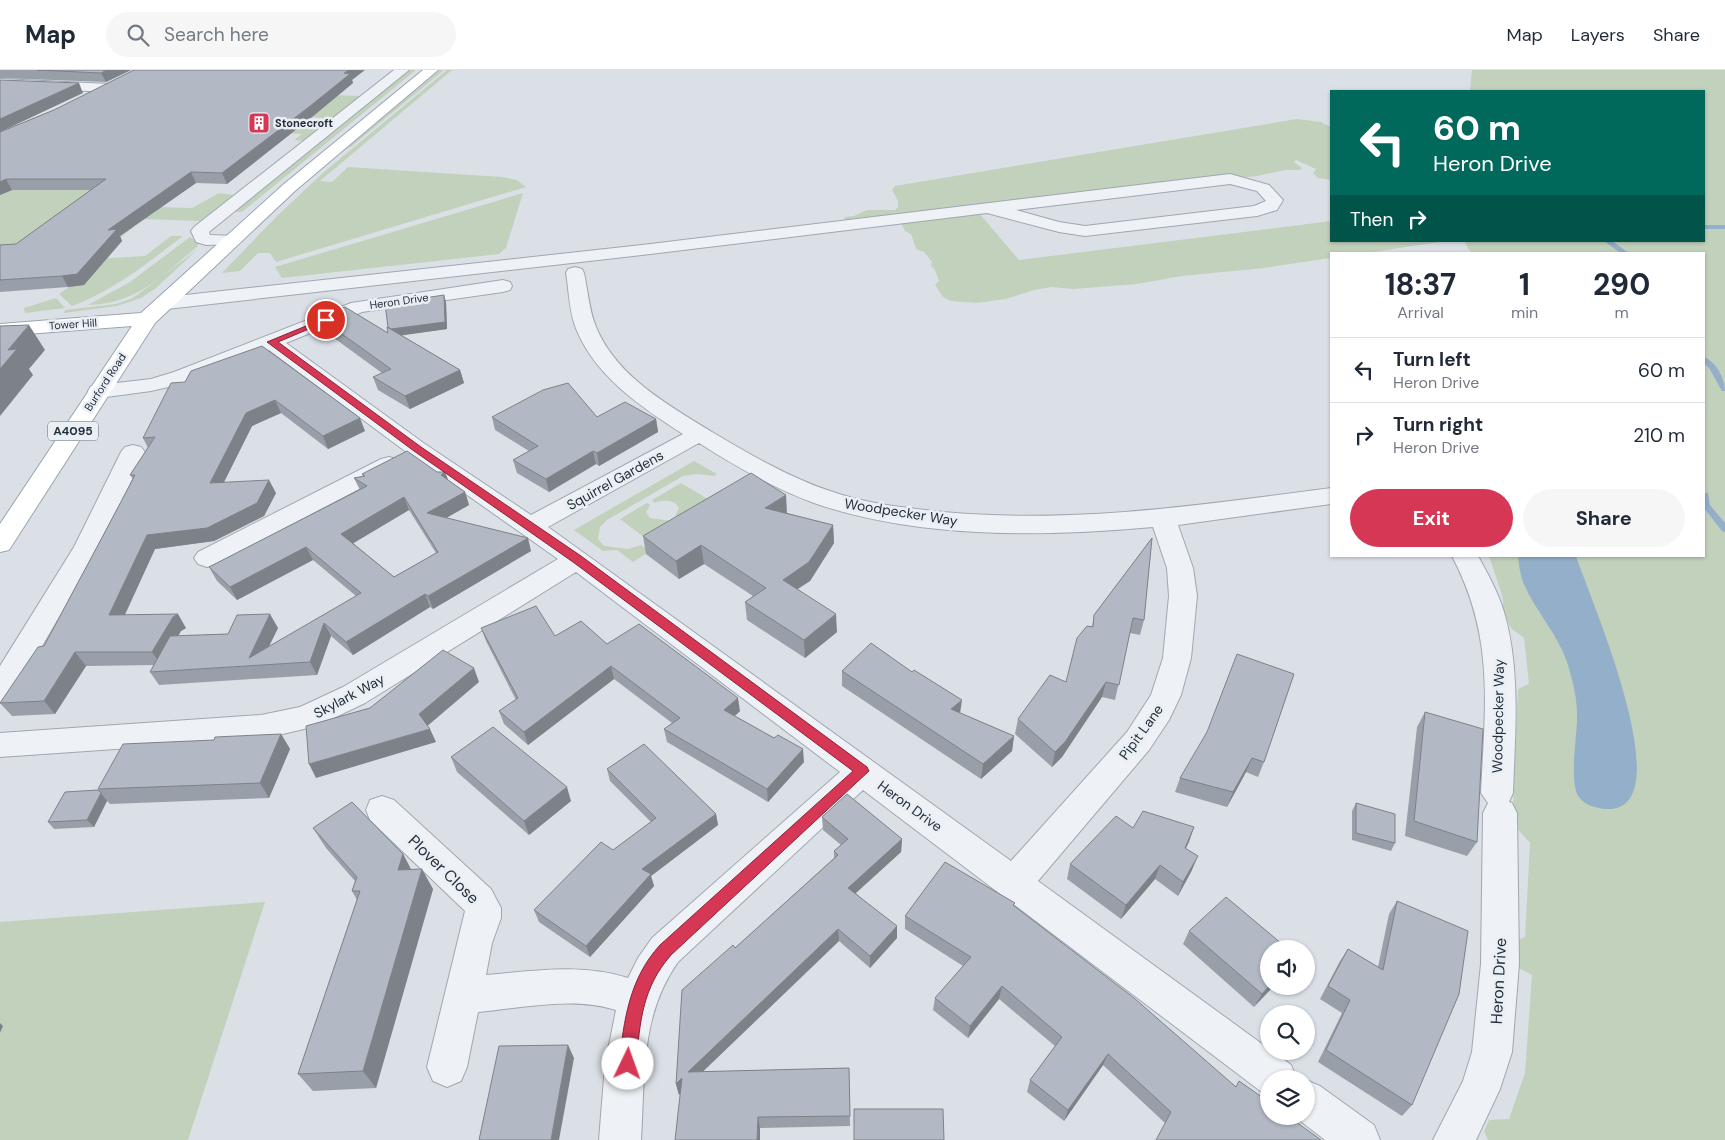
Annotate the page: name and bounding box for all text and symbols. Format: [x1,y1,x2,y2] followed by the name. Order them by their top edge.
[106,12,456,57] search box
[25,19,76,50] text: Map
[124,21,152,49] icon: search
[164,22,269,47] text: Search here
[1507,23,1543,47] text: Map
[1571,23,1625,47] text: Layers
[1653,23,1700,47] text: Share
[1433,105,1521,151] text: 60 m
[1350,110,1415,175] icon: left
[247,111,271,135] building icon: Stonecroft
[275,116,333,130] place label: Stonecroft
[1433,149,1552,178] text: Heron Drive
[1403,205,1431,233] icon: right
[1350,207,1393,232] text: Then
[1385,265,1456,304] text: 18:37
[1519,265,1530,304] text: 1
[1593,265,1650,304] text: 290
[369,290,429,312] street label: Heron Drive
[305,299,347,341] pin
[1397,302,1444,323] text: Arrival
[1511,302,1538,323] text: min
[1614,302,1629,323] text: m
[312,306,340,334] icon: arrive
[49,315,97,333] street label: Tower Hill
[1393,347,1471,372] text: Turn left
[81,350,129,414] street label: Burford Road
[1350,356,1378,384] icon: left
[1638,358,1685,383] text: 60 m
[1393,372,1479,393] text: Heron Drive
[1393,412,1483,437] text: Turn right
[1350,421,1378,449] icon: right
[48,422,98,441] road number: A4095
[1633,423,1685,448] text: 210 m
[1393,437,1479,458] text: Heron Drive
[563,446,667,514] street label: Squirrel Gardens
[1350,489,1513,547] button: Exit
[1523,489,1685,547] button: Share
[843,494,959,530] street label: Woodpecker Way
[1488,658,1508,773] street label: Woodpecker Way
[310,670,388,722] street label: Skylark Way
[1115,701,1167,763] street label: Pipit Lane
[874,776,946,836] street label: Heron Drive
[404,830,484,908] street label: Plover Close
[1486,937,1511,1025] street label: Heron Drive
[1260,940,1315,1125] map controls
[1260,940,1315,995] button: sound
[1260,1005,1315,1060] button: search
[601,1037,653,1089] position arrow
[1260,1070,1315,1125] button: layers

